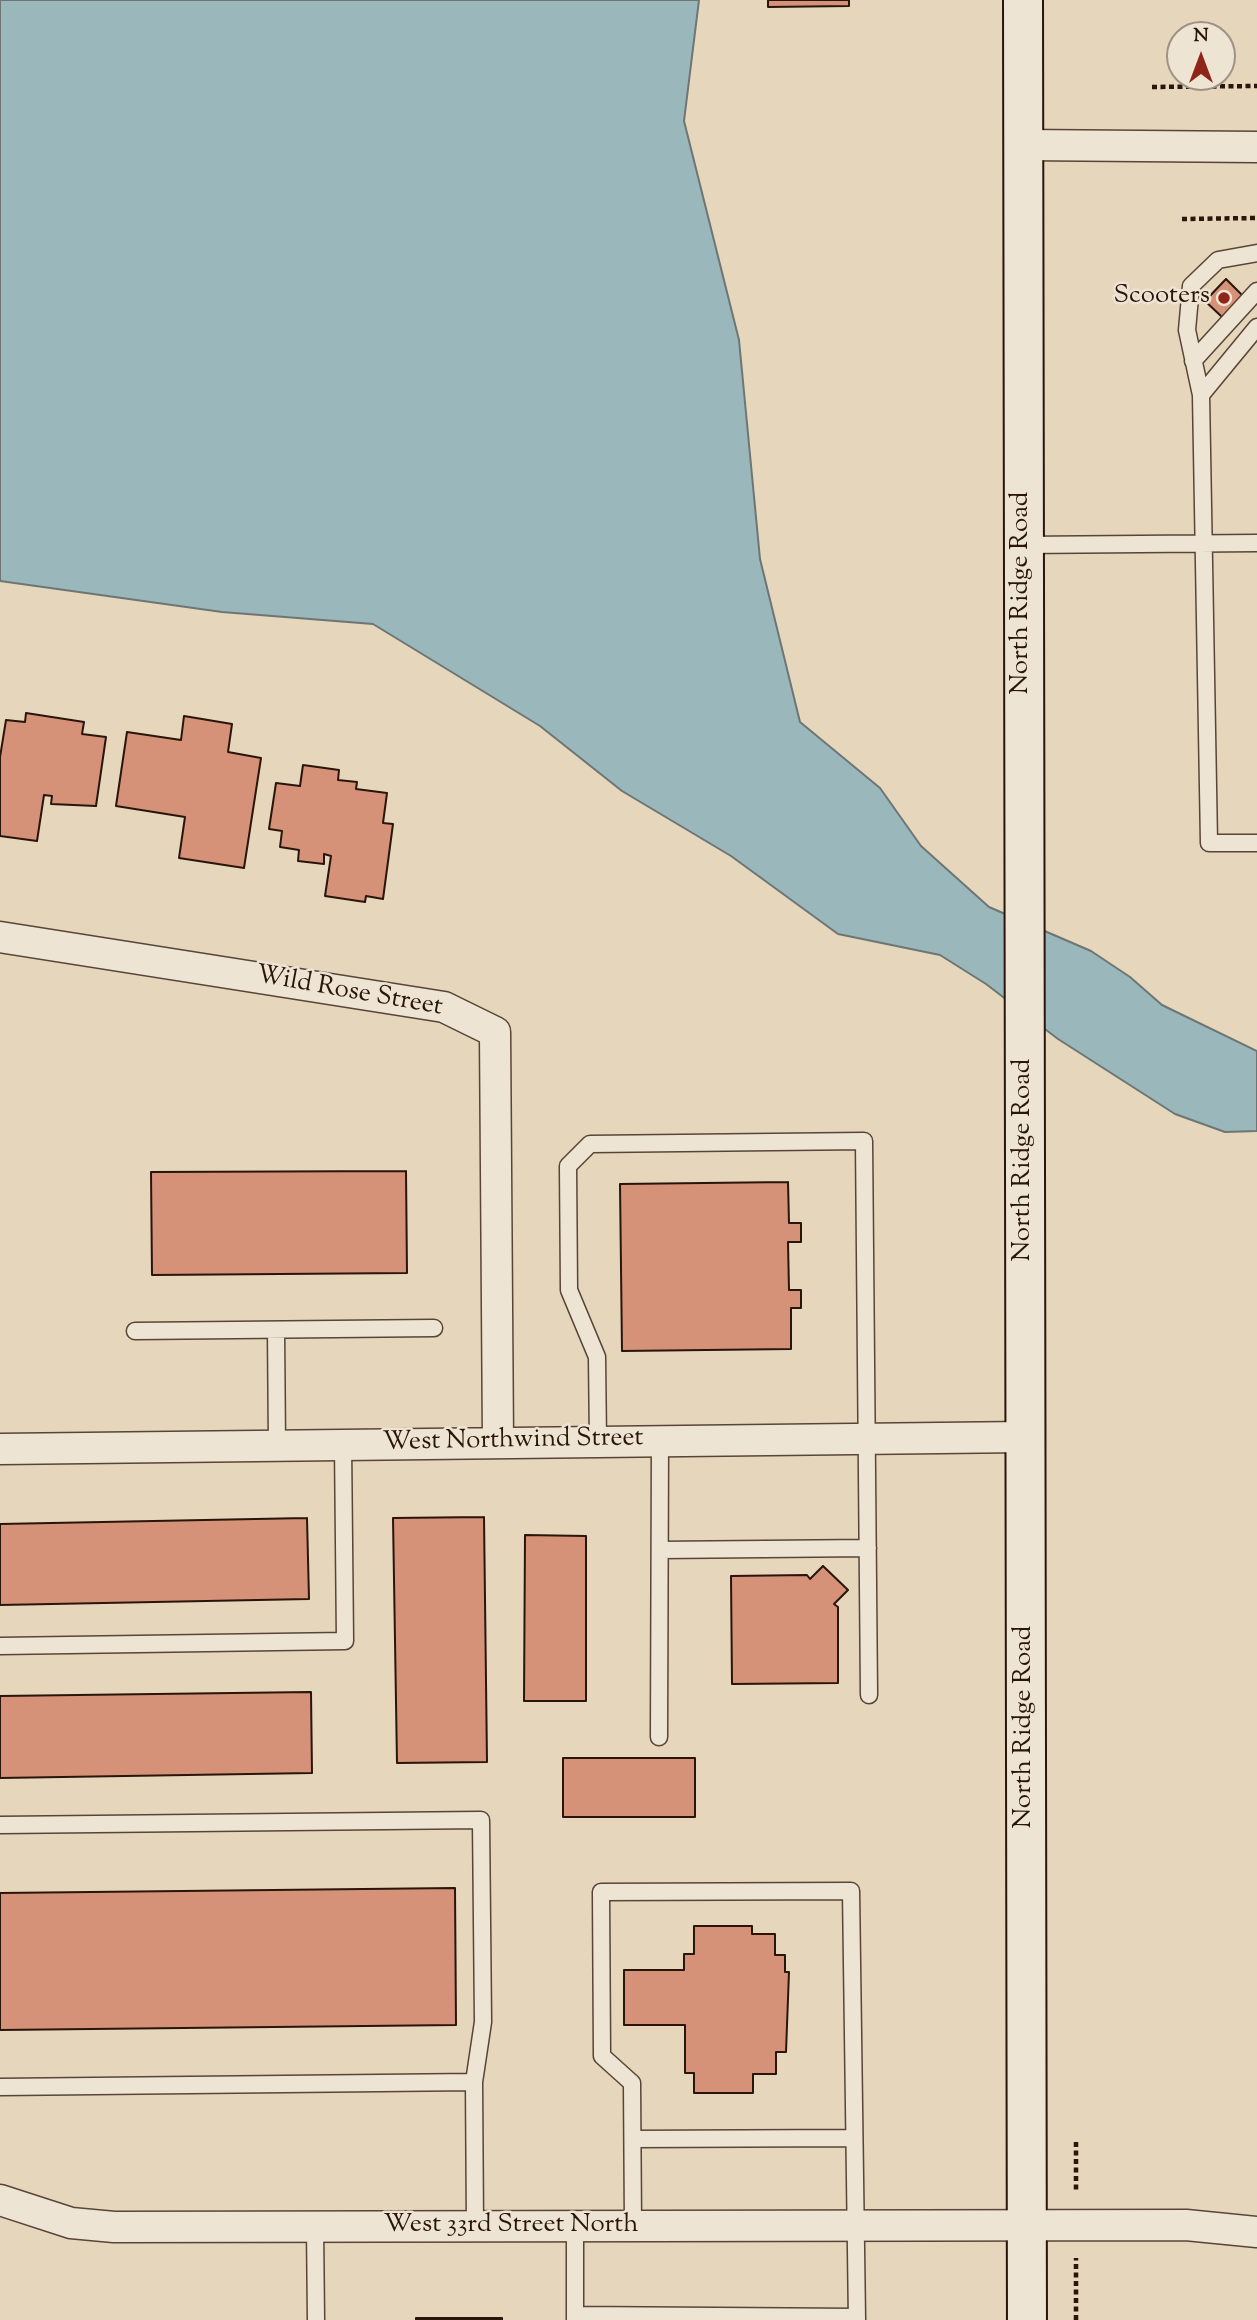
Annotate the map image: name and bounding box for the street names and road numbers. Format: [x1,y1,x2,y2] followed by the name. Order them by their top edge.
[1007,491,1039,695] street label: North Ridge Road
[253,961,445,1025] street label: Wild Rose Street
[1009,1058,1041,1262] street label: North Ridge Road
[382,1424,644,1460] street label: West Northwind Street
[1010,1625,1042,1829] street label: North Ridge Road
[383,2211,639,2243] street label: West 33rd Street North

